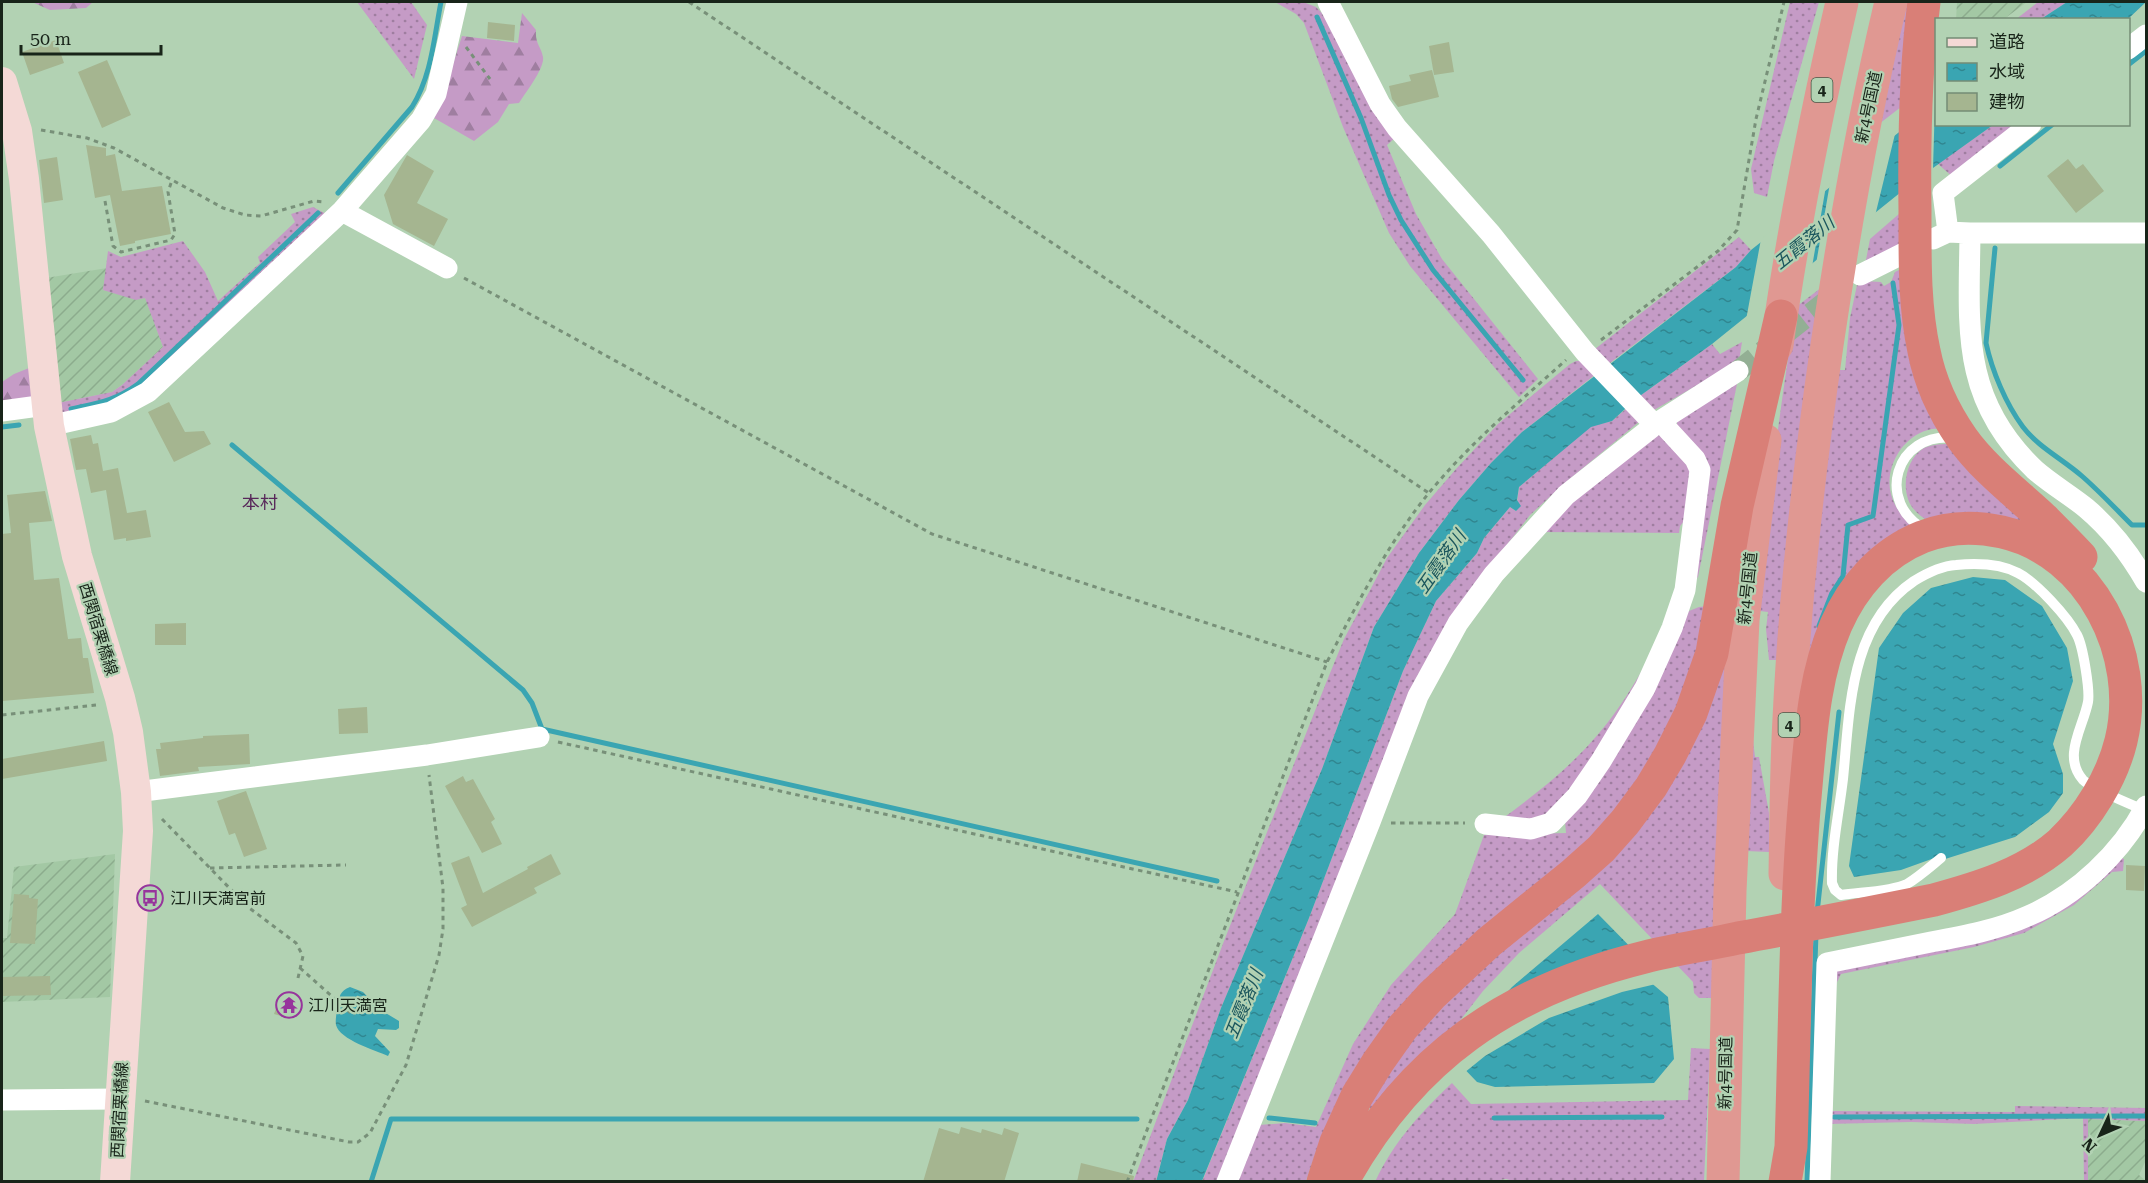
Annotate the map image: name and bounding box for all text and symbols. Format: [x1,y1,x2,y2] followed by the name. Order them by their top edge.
[21,18,160,56] scale bar
[1935,18,2130,126] legend
[30,28,71,49] text: 50 m
[1989,31,2025,52] text: 道路
[1989,61,2025,82] text: 水域
[1852,69,1885,145] street label: 新4号国道
[1812,78,1832,102] road number: 4
[1989,91,2025,112] text: 建物
[1769,211,1840,273] water label: 五霞落川
[242,492,278,513] district label: 本村
[1411,525,1471,597] water label: 五霞落川
[1734,551,1761,625] street label: 新4号国道
[75,580,122,678] street label: 西関宿栗橋線
[1778,713,1800,737] road number: 4
[135,883,165,913] bus stop icon: 江川天満宮前
[170,889,266,908] place label: 江川天満宮前
[1220,965,1268,1041] water label: 五霞落川
[274,990,304,1020] temple icon: 江川天満宮
[308,996,388,1015] place label: 江川天満宮
[1715,1036,1736,1110] street label: 新4号国道
[107,1062,131,1158] street label: 西関宿栗橋線
[2070,1105,2130,1165] north arrow
[2078,1134,2101,1156] text: N

